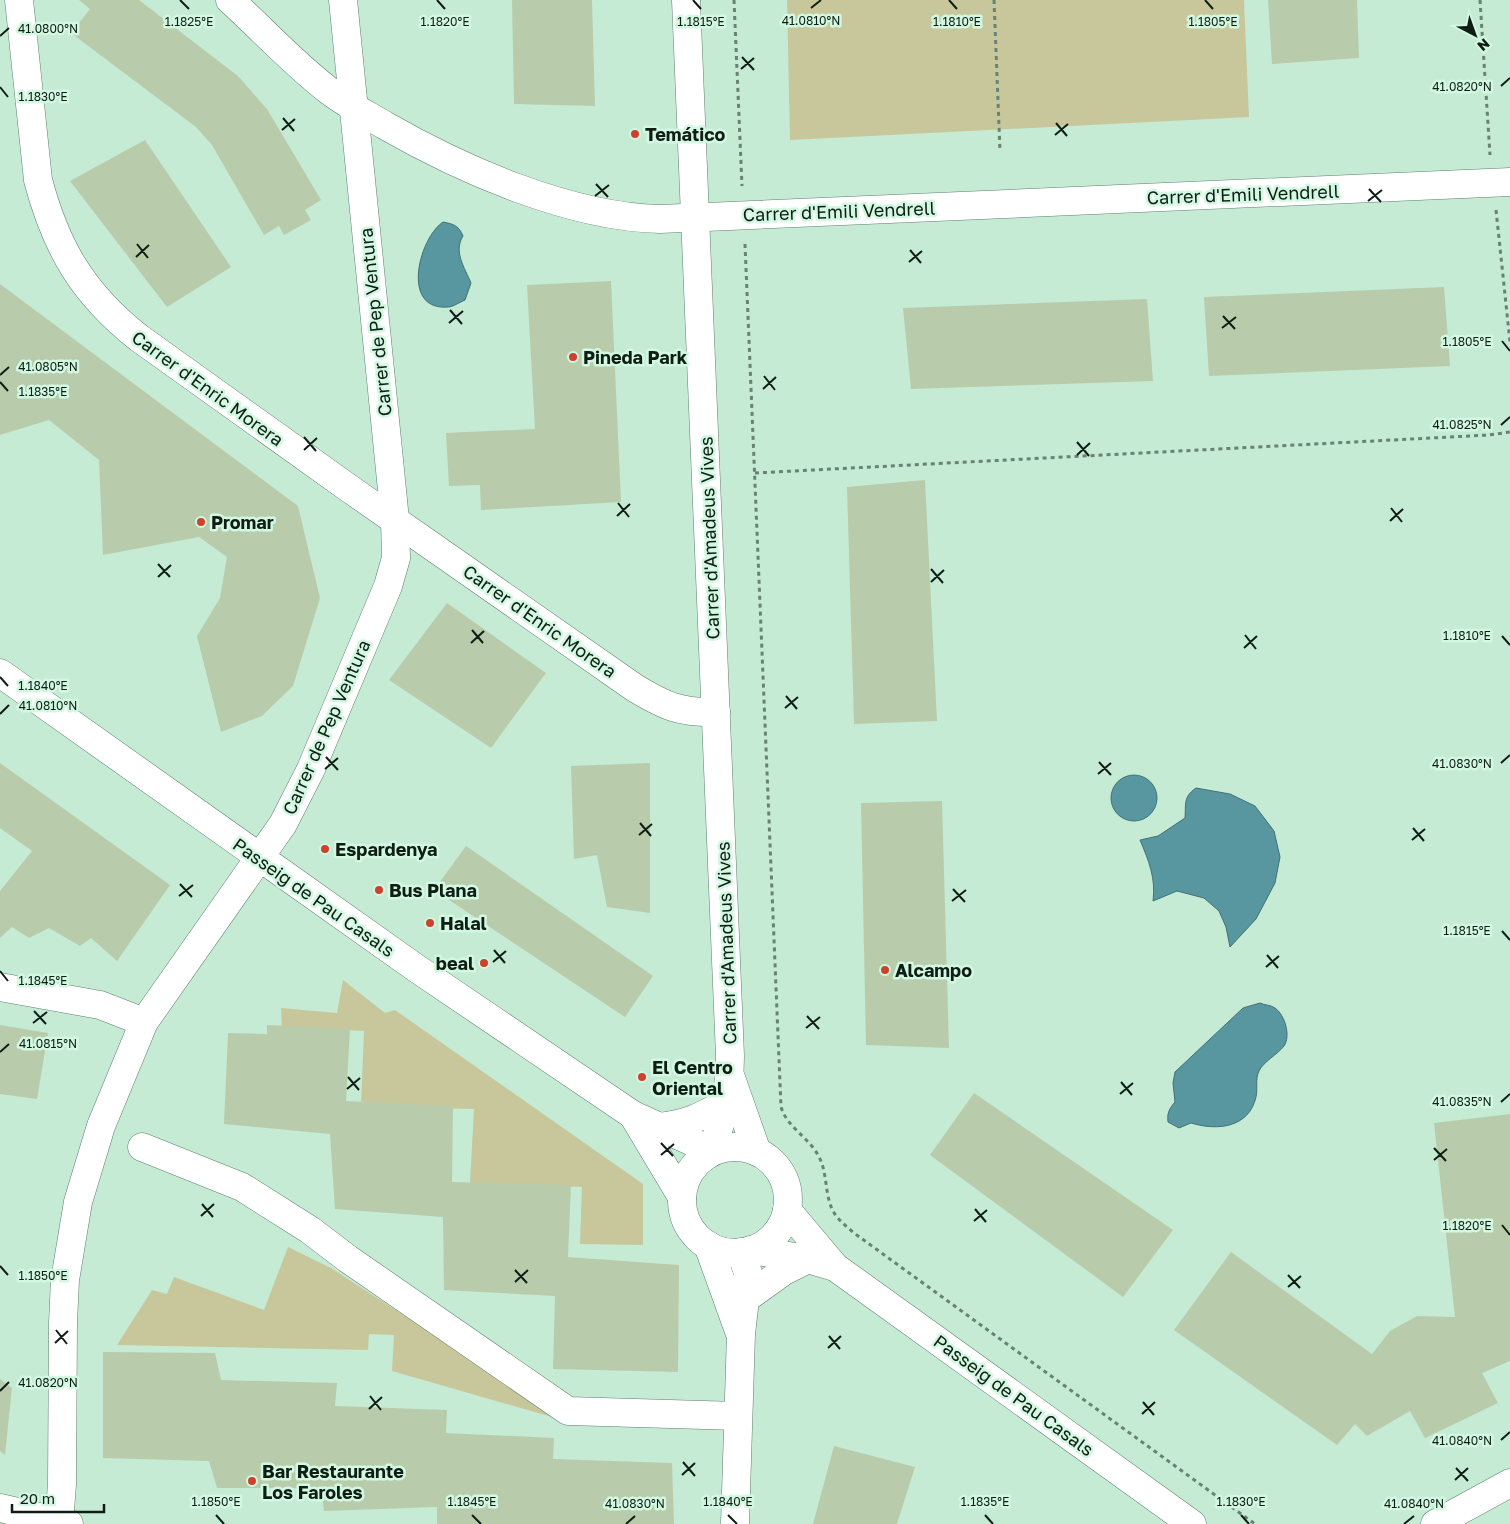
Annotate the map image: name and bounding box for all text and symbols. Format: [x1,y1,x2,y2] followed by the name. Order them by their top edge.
[1450,10,1500,60] north arrow
[782,13,840,28] text: 41.0810°N
[165,14,213,29] text: 1.1825°E
[421,14,469,29] text: 1.1820°E
[677,14,725,29] text: 1.1815°E
[933,14,981,29] text: 1.1810°E
[1189,14,1237,29] text: 1.1805°E
[18,21,78,36] text: 41.0800°N
[1474,35,1493,55] text: N
[1432,79,1492,94] text: 41.0820°N
[18,89,68,104] text: 1.1830°E
[645,123,726,145] place label: Temático
[629,128,641,140] marker: Temático
[1146,180,1340,208] street label: Carrer d'Emili Vendrell
[742,197,936,225] street label: Carrer d'Emili Vendrell
[354,227,396,417] street label: Carrer de Pep Ventura
[128,326,288,450] street label: Carrer d'Enric Morera
[1443,334,1491,349] text: 1.1805°E
[583,346,688,368] place label: Pineda Park
[567,351,579,363] marker: Pineda Park
[18,359,78,374] text: 41.0805°N
[19,384,67,399] text: 1.1835°E
[1432,417,1492,432] text: 41.0825°N
[694,436,724,640] street label: Carrer d'Amadeus Vives
[211,511,274,533] place label: Promar
[195,516,207,528] marker: Promar
[459,560,621,682] street label: Carrer d'Enric Morera
[1443,628,1491,643] text: 1.1810°E
[277,636,375,818] street label: Carrer de Pep Ventura
[18,678,68,693] text: 1.1840°E
[19,698,77,713] text: 41.0810°N
[1432,756,1492,771] text: 41.0830°N
[229,833,399,961] street label: Passeig de Pau Casals
[335,838,438,860] place label: Espardenya
[711,841,741,1045] street label: Carrer d'Amadeus Vives
[319,843,331,855] marker: Espardenya
[389,879,477,901] place label: Bus Plana
[373,884,385,896] marker: Bus Plana
[440,912,487,934] place label: Halal
[424,917,436,929] marker: Halal
[1443,923,1491,938] text: 1.1815°E
[436,952,474,974] place label: beal
[478,957,490,969] marker: beal
[895,959,972,981] place label: Alcampo
[879,964,891,976] marker: Alcampo
[19,973,67,988] text: 1.1845°E
[19,1036,77,1051] text: 41.0815°N
[652,1056,733,1099] place label: El Centro Oriental
[636,1071,648,1083] marker: El Centro Oriental
[1432,1094,1492,1109] text: 41.0835°N
[1443,1218,1491,1233] text: 1.1820°E
[19,1268,67,1283] text: 1.1850°E
[930,1330,1098,1460] street label: Passeig de Pau Casals
[18,1375,78,1390] text: 41.0820°N
[1432,1433,1492,1448] text: 41.0840°N
[262,1460,404,1503] place label: Bar Restaurante Los Faroles
[246,1475,258,1487] marker: Bar Restaurante Los Faroles
[12,1482,105,1514] scale bar
[20,1489,55,1507] text: 20 m
[192,1494,240,1509] text: 1.1850°E
[448,1494,496,1509] text: 1.1845°E
[703,1494,753,1509] text: 1.1840°E
[961,1494,1009,1509] text: 1.1835°E
[1216,1494,1266,1509] text: 1.1830°E
[605,1496,665,1511] text: 41.0830°N
[1384,1496,1444,1511] text: 41.0840°N

